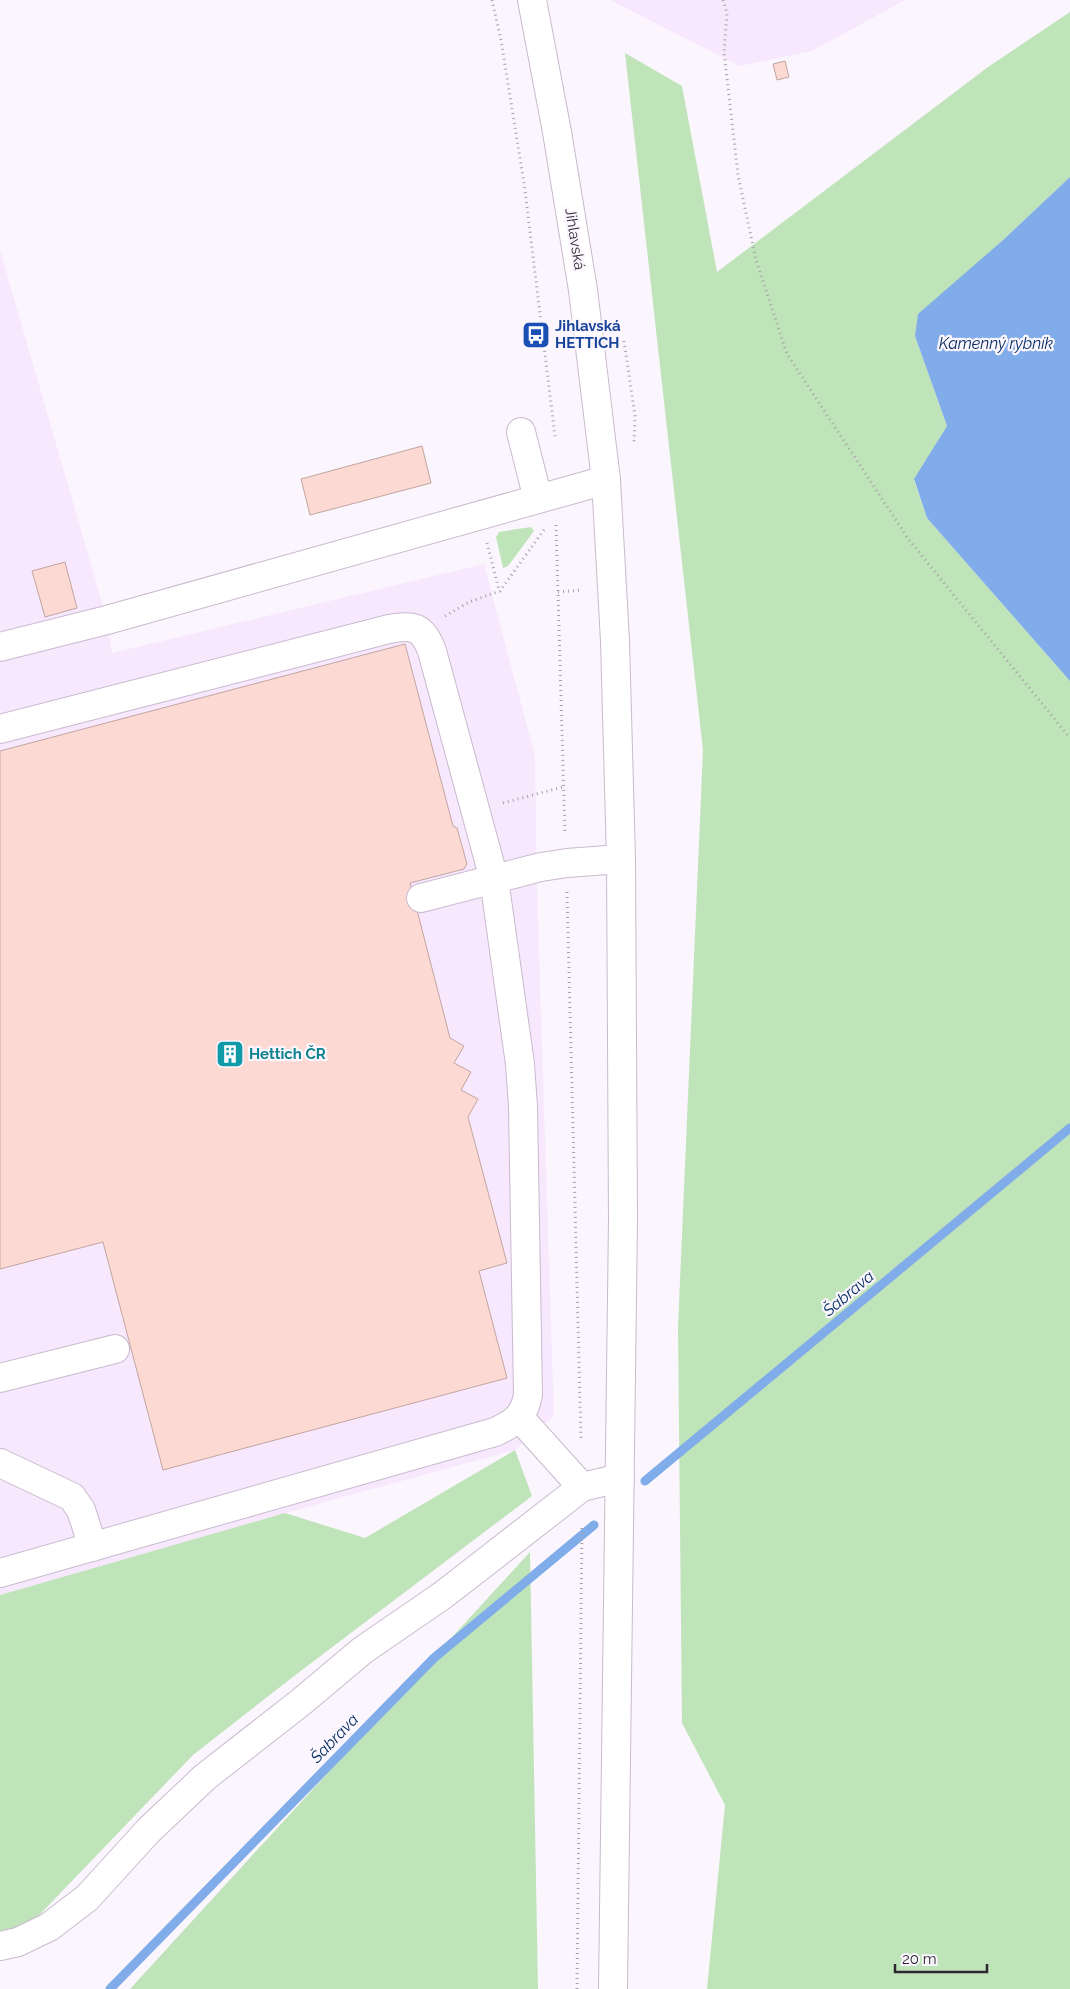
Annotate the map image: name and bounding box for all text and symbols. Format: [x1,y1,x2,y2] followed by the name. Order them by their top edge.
[561,207,589,271] street label: Jihlavská
[555,317,621,352] place label: Jihlavská HETTICH
[521,320,551,350] bus stop icon: Jihlavská HETTICH
[939,334,1054,353] water label: Kamenný rybník
[215,1039,245,1069] building icon: Hettich ČR
[249,1045,326,1063] place label: Hettich ČR
[818,1266,878,1321] water label: Šabrava
[305,1709,363,1767] water label: Šabrava
[895,1942,988,1974] scale bar
[902,1950,937,1968] text: 20 m

